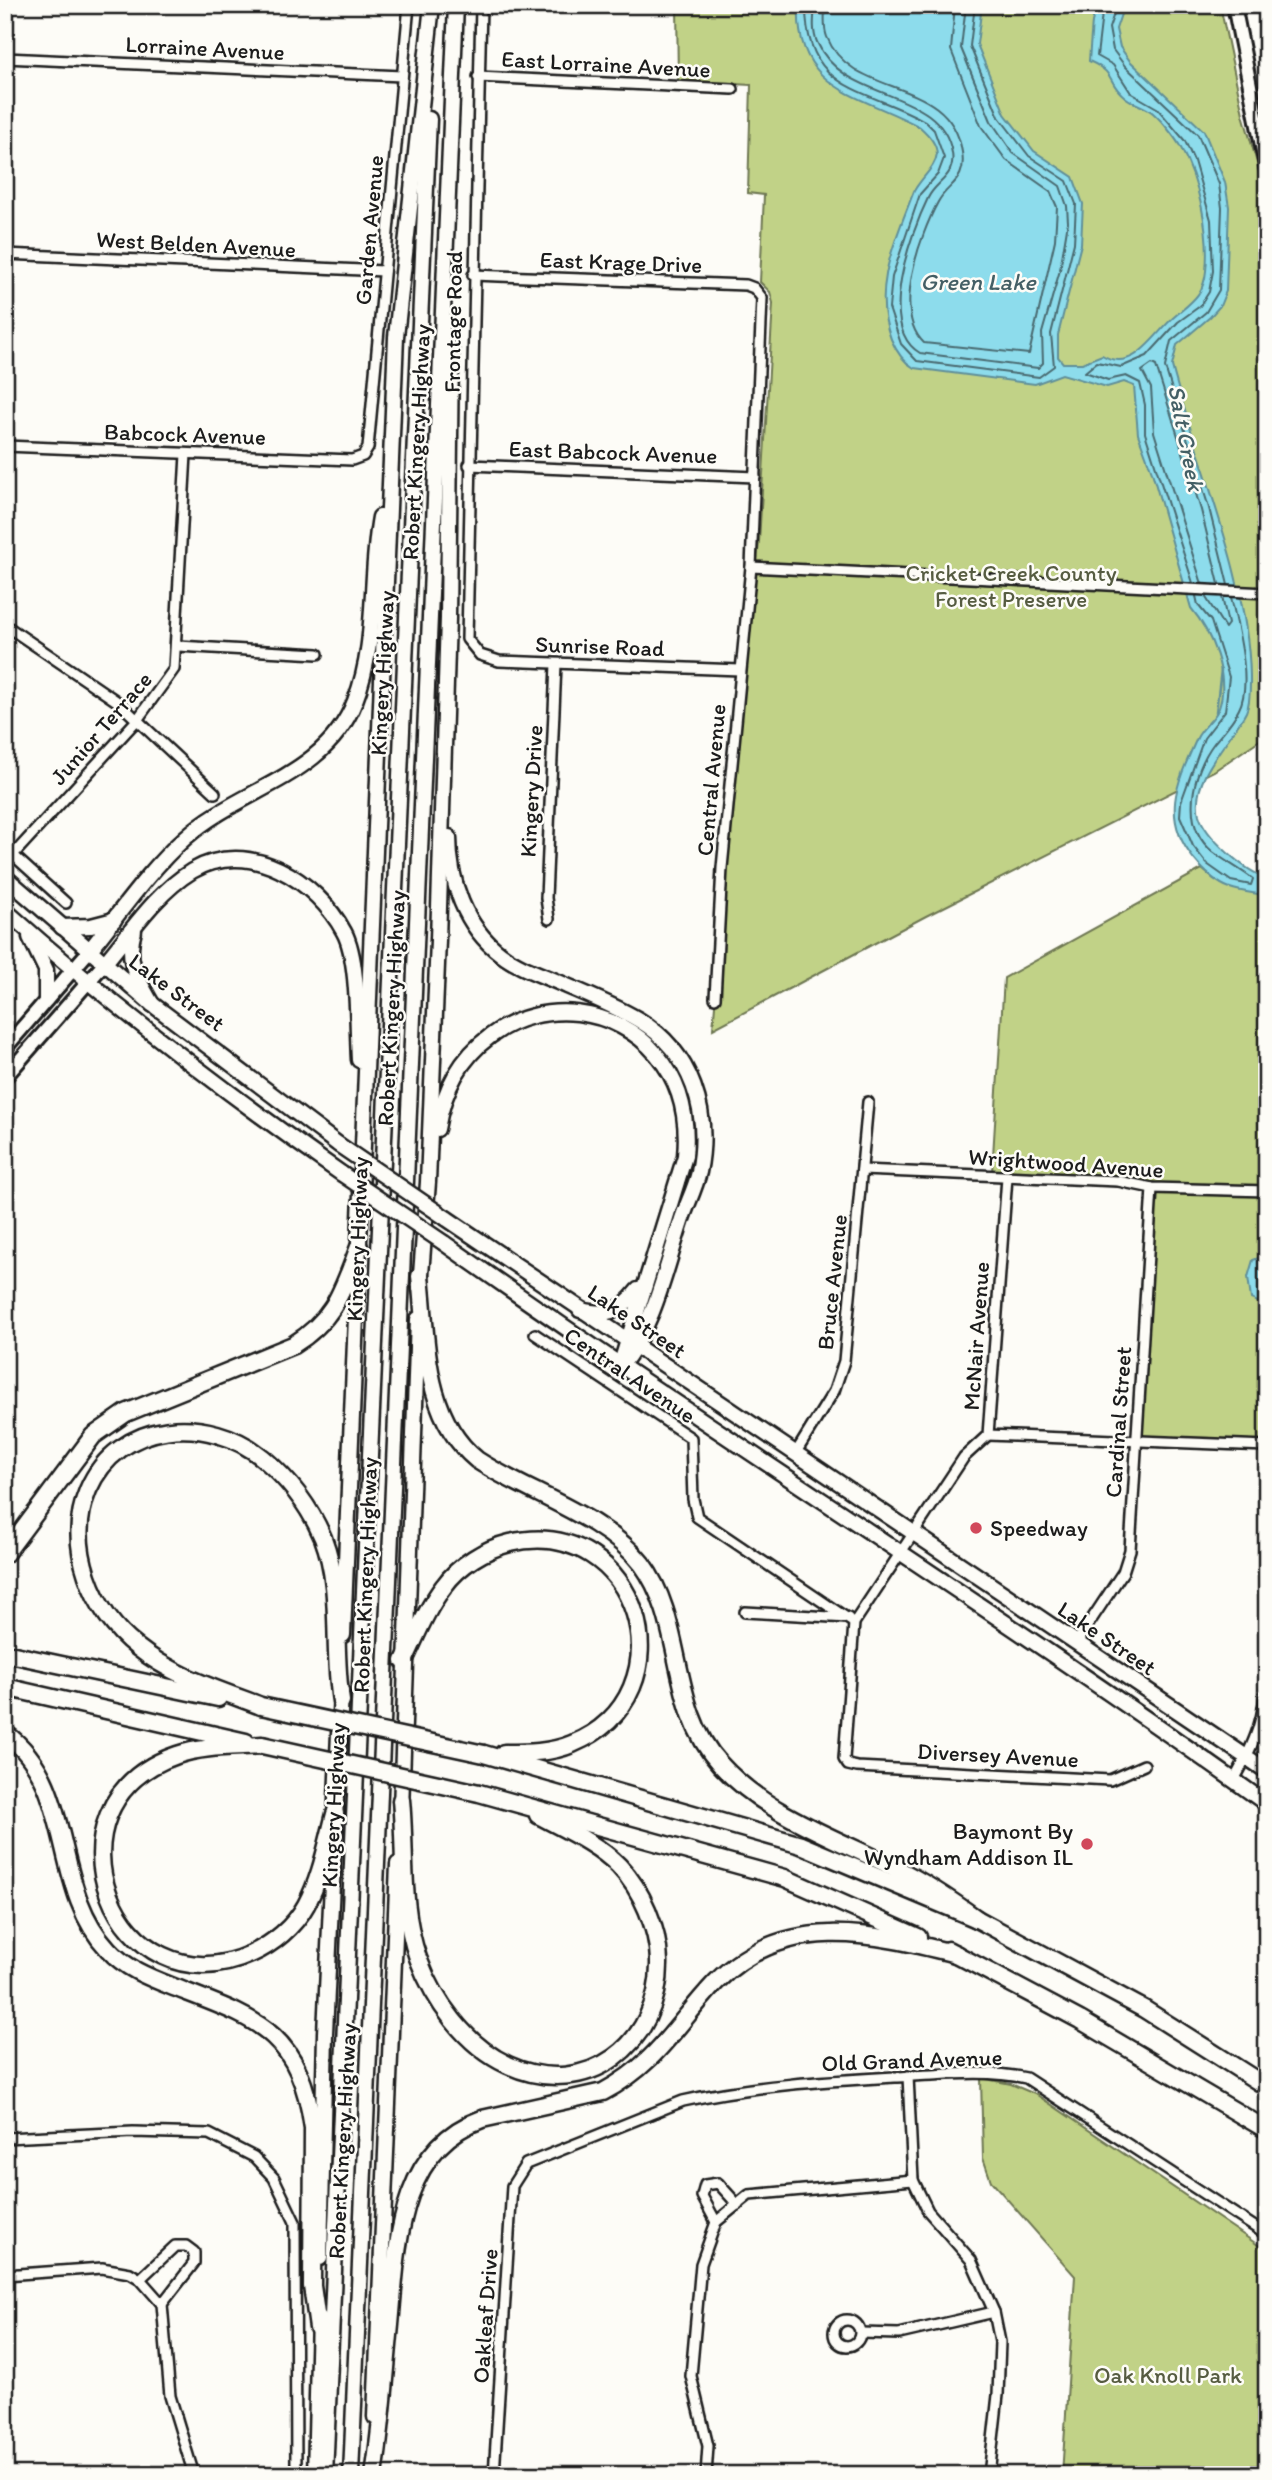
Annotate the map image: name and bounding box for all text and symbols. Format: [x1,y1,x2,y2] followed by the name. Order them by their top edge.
[125,30,285,66] street label: Lorraine Avenue
[501,45,711,83] street label: East Lorraine Avenue
[348,154,390,306] street label: Garden Avenue
[95,225,297,263] street label: West Belden Avenue
[539,245,703,279] street label: East Krage Drive
[438,251,468,393] street label: Frontage Road
[920,267,1037,296] water label: Green Lake
[396,323,436,561] street label: Robert Kingery Highway
[1162,382,1211,495] water label: Salt Creek
[104,417,266,451] street label: Babcock Avenue
[508,434,718,470] street label: East Babcock Avenue
[905,559,1117,613] park label: Cricket Creek County Forest Preserve
[364,590,400,756] street label: Kingery Highway
[535,630,665,662] street label: Sunrise Road
[44,666,158,790] street label: Junior Terrace
[690,703,732,857] street label: Central Avenue
[514,724,548,858] street label: Kingery Drive
[371,889,411,1127] street label: Robert Kingery Highway
[123,947,231,1037] street label: Lake Street
[967,1142,1165,1184] street label: Wrightwood Avenue
[340,1156,374,1322] street label: Kingery Highway
[811,1213,853,1351] street label: Bruce Avenue
[957,1261,995,1411] street label: McNair Avenue
[582,1278,692,1364] street label: Lake Street
[559,1321,701,1429] street label: Central Avenue
[1099,1345,1137,1499] street label: Cardinal Street
[347,1456,383,1694] street label: Robert Kingery Highway
[990,1514,1088,1542] place label: Speedway
[968,1520,984,1536] marker: Speedway
[1052,1595,1162,1681] street label: Lake Street
[315,1722,351,1888] street label: Kingery Highway
[916,1737,1080,1773] street label: Diversey Avenue
[864,1817,1073,1871] place label: Baymont By Wyndham Addison IL
[1079,1836,1095,1852] marker: Baymont By Wyndham Addison IL
[322,2022,362,2260] street label: Robert Kingery Highway
[821,2043,1003,2077] street label: Old Grand Avenue
[466,2247,504,2385] street label: Oakleaf Drive
[1094,2361,1242,2389] park label: Oak Knoll Park

